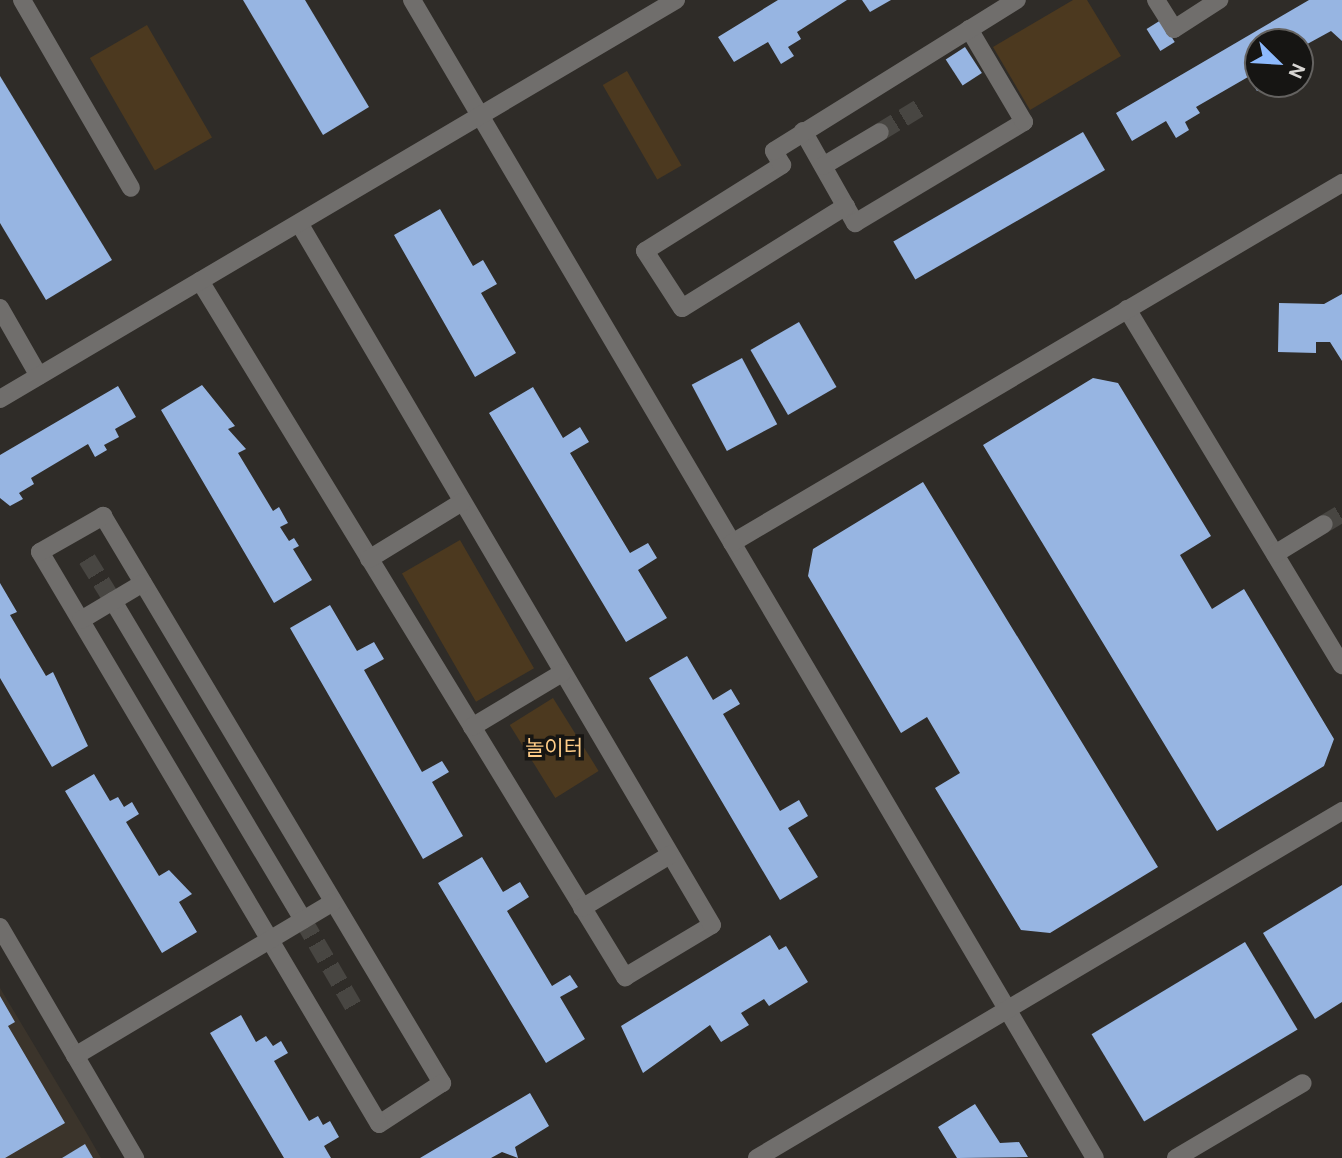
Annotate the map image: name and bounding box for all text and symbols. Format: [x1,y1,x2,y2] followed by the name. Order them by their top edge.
[1244,28,1314,98] north arrow
[1283,60,1311,82] text: N
[525,735,583,761] park label: 놀이터

